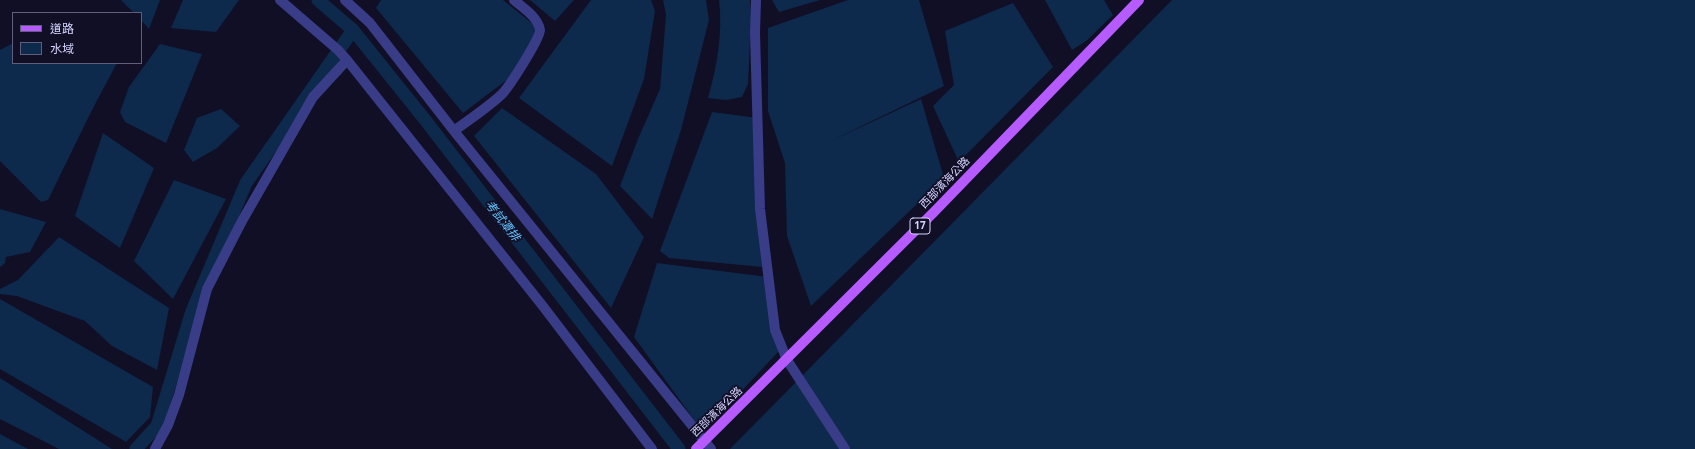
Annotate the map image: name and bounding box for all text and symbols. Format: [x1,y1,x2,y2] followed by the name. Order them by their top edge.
[12,12,142,64] legend
[50,20,74,37] text: 道路
[50,40,74,57] text: 水域
[917,155,973,211] street label: 西部濱海公路
[482,198,522,244] water label: 考試潭排
[910,218,930,234] road number: 17
[689,384,745,440] street label: 西部濱海公路

